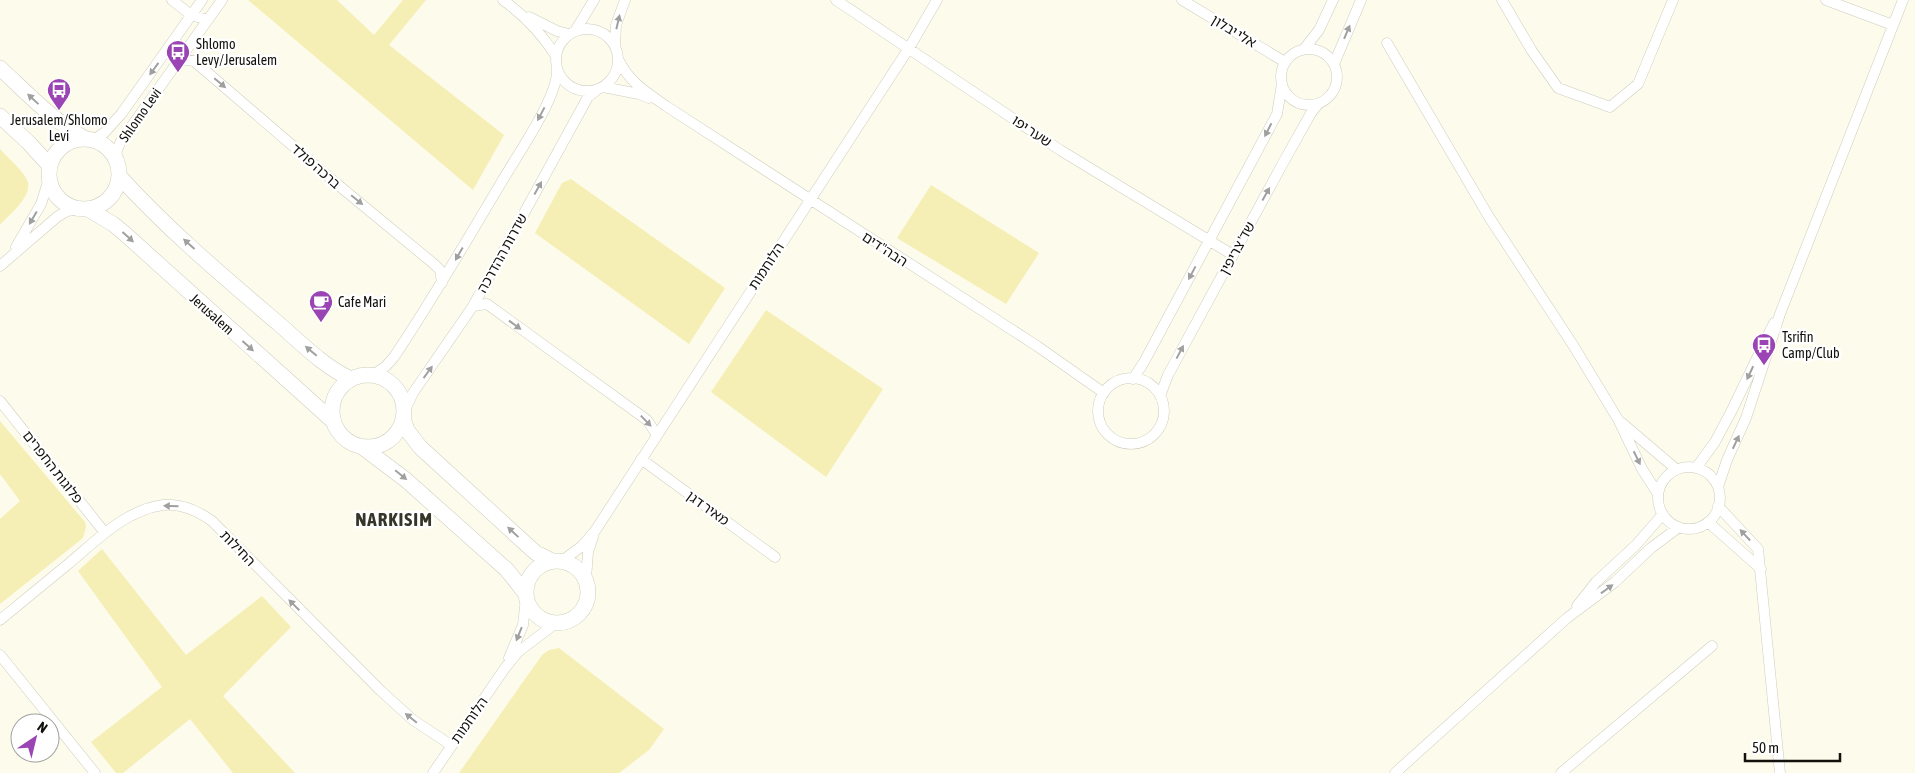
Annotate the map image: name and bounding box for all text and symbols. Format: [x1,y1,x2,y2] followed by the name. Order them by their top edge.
[1209,11,1259,51] street label: אלי יבלון
[614,14,622,29] one-way arrow
[1343,25,1351,39] one-way arrow
[196,36,277,68] place label: Shlomo Levy/Jerusalem
[165,39,191,73] bus stop icon: Shlomo Levy/Jerusalem
[149,62,159,76] one-way arrow
[46,77,72,111] bus stop icon: Jerusalem/Shlomo Levi
[214,77,226,88] one-way arrow
[116,85,164,145] street label: Shlomo Levi
[28,93,40,105] one-way arrow
[537,107,545,121] one-way arrow
[10,112,108,144] place label: Jerusalem/Shlomo Levi
[1009,112,1055,150] street label: שער יפו
[1264,123,1273,137] one-way arrow
[288,140,344,192] street label: ברכה פולד
[534,181,543,194] one-way arrow
[1262,187,1271,201] one-way arrow
[350,195,363,206] one-way arrow
[29,211,37,225] one-way arrow
[474,211,530,295] street label: שדרות ההדרכה
[1216,219,1258,277] street label: שד' צריפין
[859,228,911,270] street label: הבה"דים
[121,231,134,242] one-way arrow
[183,238,195,250] one-way arrow
[745,240,787,292] street label: הלוחמות
[454,248,463,261] one-way arrow
[1188,266,1196,280] one-way arrow
[308,289,334,323] cafe icon: Cafe Mari
[187,290,237,338] street label: Jerusalem
[338,294,386,310] place label: Cafe Mari
[508,319,521,330] one-way arrow
[1782,329,1840,361] place label: Tsrifin Camp/Club
[1751,332,1777,366] bus stop icon: Tsrifin Camp/Club
[241,340,253,352] one-way arrow
[1176,345,1184,359] one-way arrow
[305,346,318,357] one-way arrow
[422,366,433,379] one-way arrow
[1745,366,1753,380] one-way arrow
[640,414,652,426] one-way arrow
[20,427,86,507] street label: פלוגות החפרים
[1732,435,1740,449] one-way arrow
[1633,451,1641,465] one-way arrow
[394,470,407,481] one-way arrow
[684,487,732,529] street label: מאיר דגן
[162,501,178,509] one-way arrow
[355,508,433,530] district label: NARKISIM
[507,526,519,538] one-way arrow
[217,527,259,569] street label: החילות
[1739,530,1751,542] one-way arrow
[1600,584,1614,594] one-way arrow
[288,599,300,611] one-way arrow
[515,627,523,641] one-way arrow
[447,694,491,746] street label: הלוחמות
[405,712,418,723] one-way arrow
[10,713,60,763] north arrow
[34,718,50,736] text: N
[1745,730,1840,762] scale bar
[1752,739,1779,756] text: 50 m

